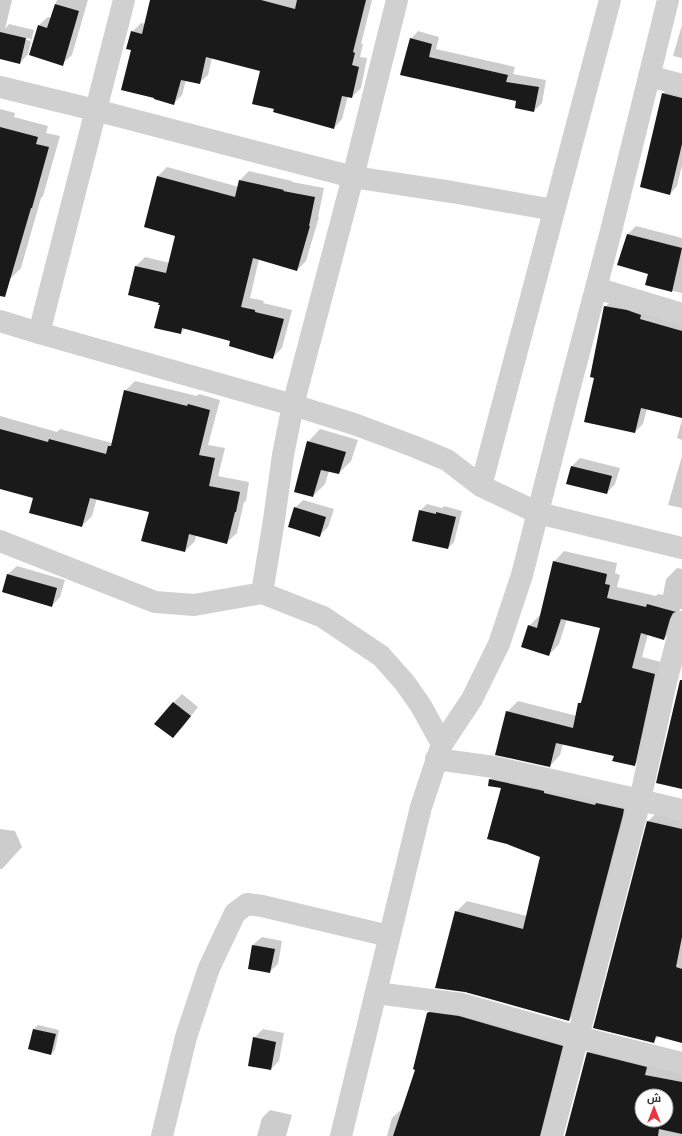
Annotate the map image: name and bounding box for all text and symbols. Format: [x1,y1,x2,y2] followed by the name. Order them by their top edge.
[634,1088,674,1128] north arrow
[647,1090,661,1105] text: ش

